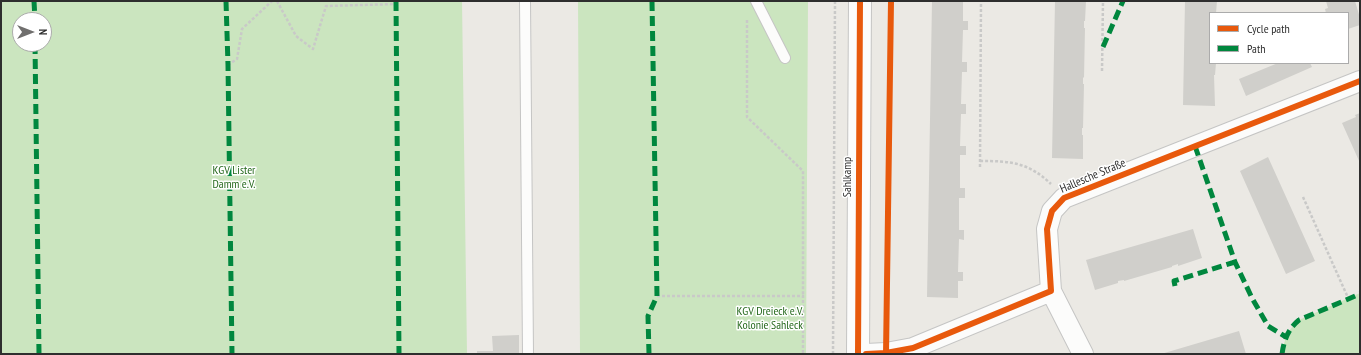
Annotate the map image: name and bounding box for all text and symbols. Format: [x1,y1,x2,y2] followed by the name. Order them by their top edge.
[12,12,52,52] north arrow
[1209,12,1349,64] legend
[1247,21,1290,36] text: Cycle path
[36,29,50,35] text: N
[1247,41,1265,56] text: Path
[1058,156,1128,196] street label: Hallesche Straße
[841,157,855,197] street label: Sahlkamp
[213,164,255,192] park label: KGV Lister Damm e.V.
[737,305,803,333] park label: KGV Dreieck e.V. Kolonie Sahleck

